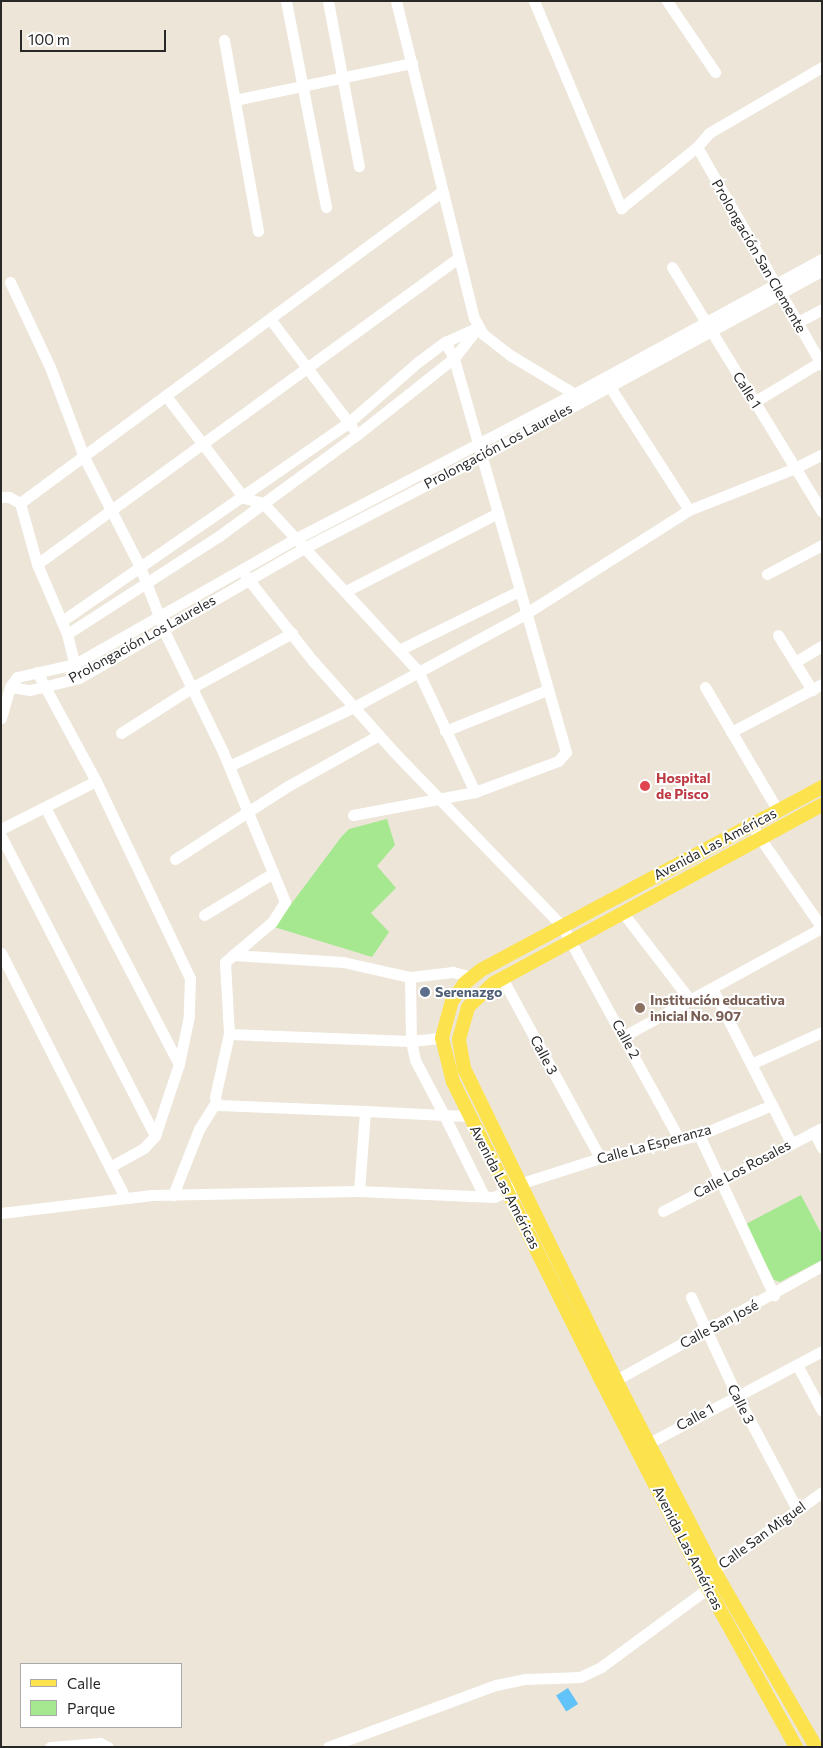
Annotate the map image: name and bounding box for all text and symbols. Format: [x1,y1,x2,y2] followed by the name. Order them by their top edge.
[22,20,169,52] scale bar
[28,30,70,48] text: 100 m
[708,176,810,336] street label: Prolongación San Clemente
[729,369,765,411] street label: Calle 1
[421,400,575,492] street label: Prolongación Los Laureles
[66,592,218,686] street label: Prolongación Los Laureles
[656,770,711,802] place label: Hospital de Pisco
[638,779,652,793] marker: Hospital de Pisco
[651,805,779,883] street label: Avenida Las Américas
[435,984,502,1000] place label: Serenazgo
[419,986,431,998] marker: Serenazgo
[650,992,785,1024] place label: Institución educativa inicial No. 907
[634,1002,646,1014] marker: Institución educativa inicial No. 907
[609,1017,643,1061] street label: Calle 2
[527,1032,561,1078] street label: Calle 3
[595,1121,713,1167] street label: Calle La Esperanza
[467,1122,543,1252] street label: Avenida Las Américas
[691,1136,793,1202] street label: Calle Los Rosales
[677,1296,761,1352] street label: Calle San José
[724,1381,758,1427] street label: Calle 3
[673,1400,717,1434] street label: Calle 1
[650,1483,726,1613] street label: Avenida Las Américas
[715,1498,809,1572] street label: Calle San Miguel
[20,1663,182,1728] legend
[67,1674,101,1692] text: Calle
[67,1699,115,1717] text: Parque

